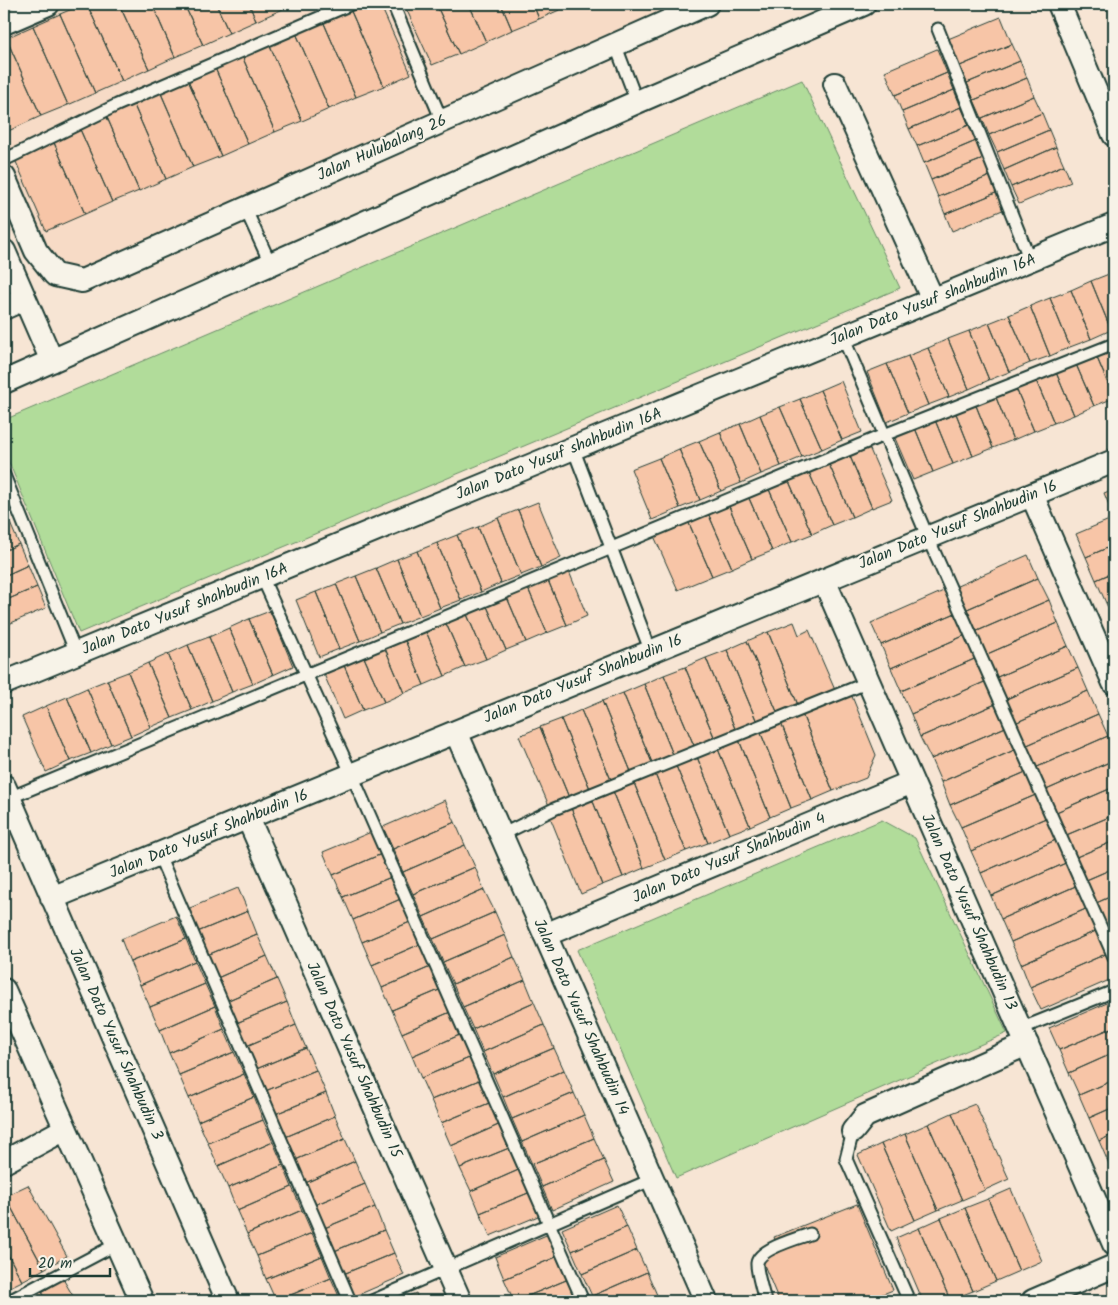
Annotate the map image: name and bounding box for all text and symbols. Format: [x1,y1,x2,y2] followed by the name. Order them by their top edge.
[313,108,451,188] street label: Jalan Hulubalang 26
[826,247,1040,353] street label: Jalan Dato Yusuf shahbudin 16A
[452,401,666,507] street label: Jalan Dato Yusuf shahbudin 16A
[855,474,1061,576] street label: Jalan Dato Yusuf Shahbudin 16
[78,556,292,662] street label: Jalan Dato Yusuf shahbudin 16A
[480,628,686,730] street label: Jalan Dato Yusuf Shahbudin 16
[106,783,312,885] street label: Jalan Dato Yusuf Shahbudin 16
[629,806,830,910] street label: Jalan Dato Yusuf Shahbudin 4
[914,810,1024,1014] street label: Jalan Dato Yusuf Shahbudin 13
[526,915,636,1119] street label: Jalan Dato Yusuf Shahbudin 14
[62,944,170,1144] street label: Jalan Dato Yusuf Shahbudin 3
[299,958,409,1163] street label: Jalan Dato Yusuf Shahbudin 15
[30,1245,110,1277] scale bar
[38,1252,72,1276] text: 20 m

